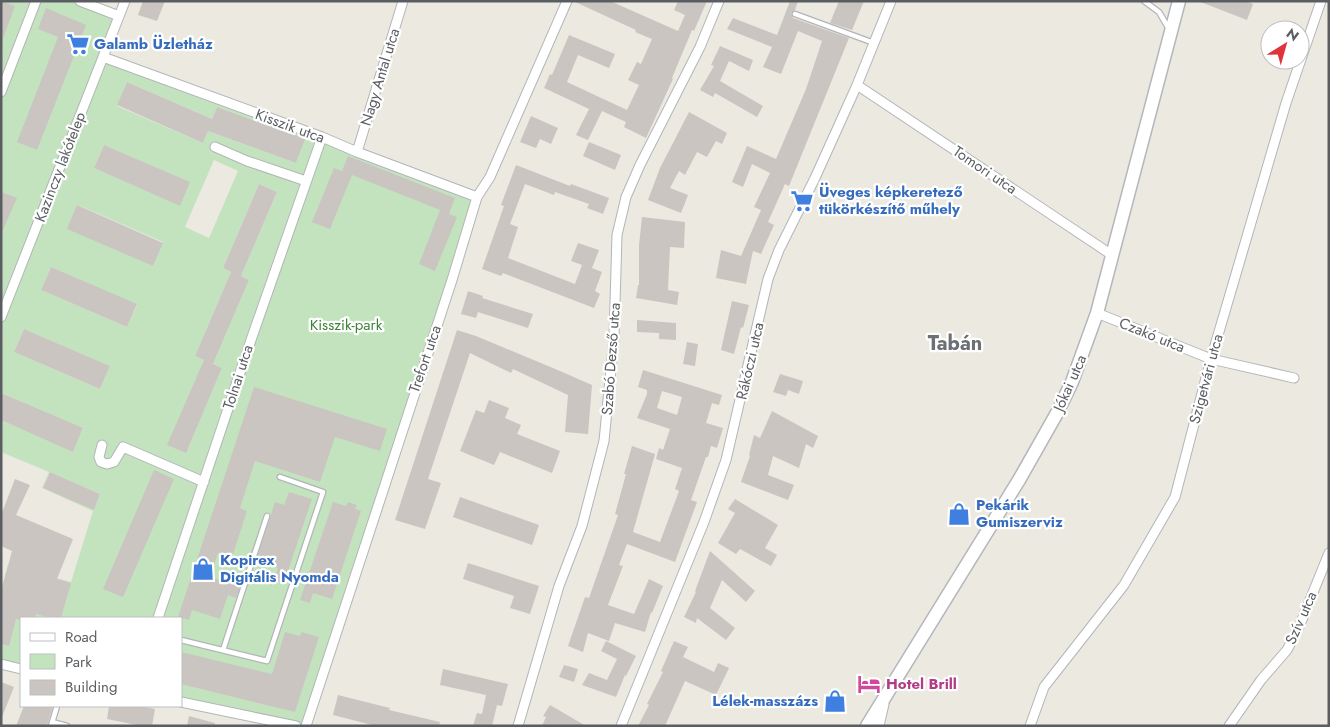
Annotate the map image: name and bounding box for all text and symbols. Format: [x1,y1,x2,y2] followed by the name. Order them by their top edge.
[1260,20,1310,70] north arrow
[1282,23,1303,46] text: N
[355,26,405,128] street label: Nagy Antal utca
[65,31,91,57] supermarket icon: Galamb Üzletház
[94,33,213,55] place label: Galamb Üzletház
[252,103,328,149] street label: Kisszik utca
[29,108,91,225] street label: Kazinczy lakótelep
[949,140,1021,200] street label: Tomori utca
[819,181,963,220] place label: Üveges képkeretező tükörkészítő műhely
[789,188,815,214] supermarket icon: Üveges képkeretező tükörkészítő műhely
[596,302,626,416] street label: Szabó Dezső utca
[1116,312,1188,358] street label: Czakó utca
[310,314,383,336] park label: Kisszik-park
[730,320,770,402] street label: Rákóczi utca
[403,322,447,396] street label: Trefort utca
[928,329,982,358] district label: Tabán
[1183,332,1229,426] street label: Szigetvári utca
[217,342,259,412] street label: Tolnai utca
[1047,351,1092,417] street label: Jókai utca
[976,494,1063,533] place label: Pekárik Gumiszerviz
[946,501,972,527] shop icon: Pekárik Gumiszerviz
[220,549,339,588] place label: Kopirex Digitális Nyomda
[190,556,216,582] shop icon: Kopirex Digitális Nyomda
[1280,588,1322,648] street label: Szív utca
[20,617,182,707] legend
[65,626,97,648] text: Road
[65,651,92,673] text: Park
[856,671,882,697] hotel icon: Hotel Brill
[886,673,957,695] place label: Hotel Brill
[65,676,117,698] text: Building
[822,688,848,714] shop icon: Lélek-masszázs
[712,690,818,712] place label: Lélek-masszázs

